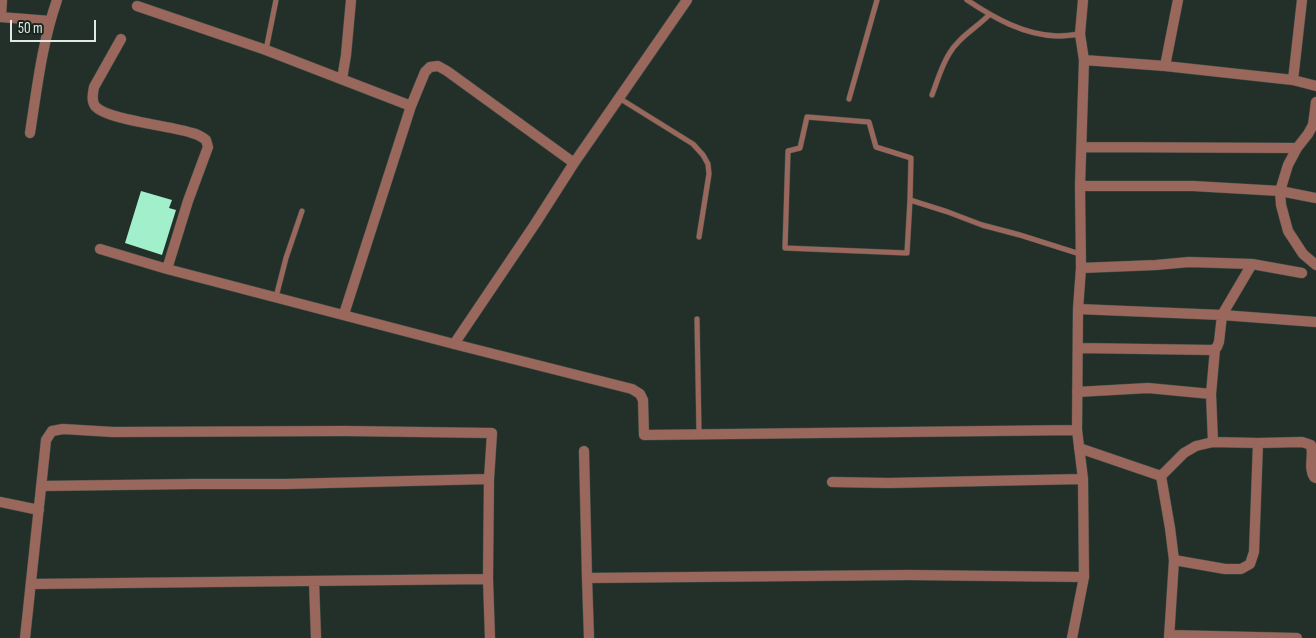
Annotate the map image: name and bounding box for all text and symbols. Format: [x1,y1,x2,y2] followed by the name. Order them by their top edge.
[12,10,99,42] scale bar
[18,19,43,38] text: 50 m

